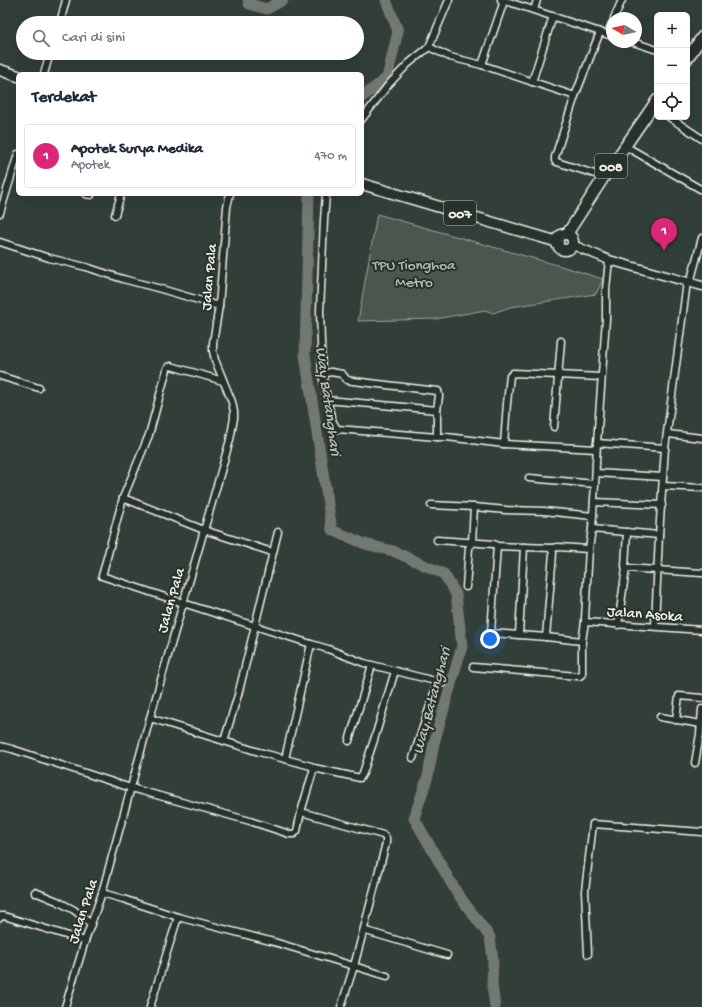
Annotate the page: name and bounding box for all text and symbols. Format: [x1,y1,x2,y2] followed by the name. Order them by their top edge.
[606,12,642,48] north arrow
[654,12,690,120] map controls
[654,12,690,48] button: +
[16,16,364,60] search box
[30,27,52,49] icon: search
[62,29,125,47] text: Cari di sini
[654,48,690,84] button: −
[654,84,690,120] button: locate
[32,88,96,108] text: Terdekat
[71,140,203,158] text: Apotek Surya Medika
[43,149,49,164] text: 1
[314,149,347,164] text: 470 m
[595,154,627,178] road number: 008
[71,158,110,173] text: Apotek
[444,201,476,225] road number: 007
[651,218,677,251] pin: 1
[198,242,222,311] street label: Jalan Pala
[372,257,456,292] park label: TPU Tionghoa Metro
[309,346,344,459] water label: Way Batanghari
[154,565,190,635] street label: Jalan Pala
[606,603,684,627] street label: Jalan Asoka
[480,629,500,649] your location
[410,644,457,756] water label: Way Batanghari
[65,876,103,946] street label: Jalan Pala

